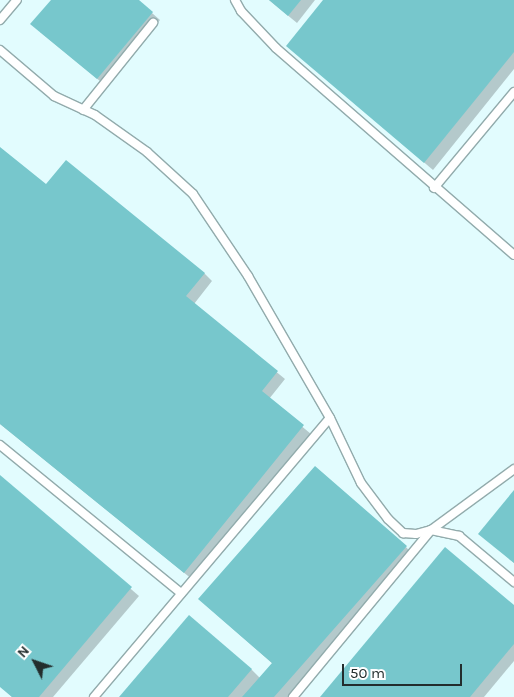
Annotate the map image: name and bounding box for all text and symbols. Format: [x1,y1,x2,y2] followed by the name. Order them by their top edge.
[10,637,60,687] north arrow
[14,642,33,661] text: N
[344,654,464,686] scale bar
[350,664,385,682] text: 50 m

